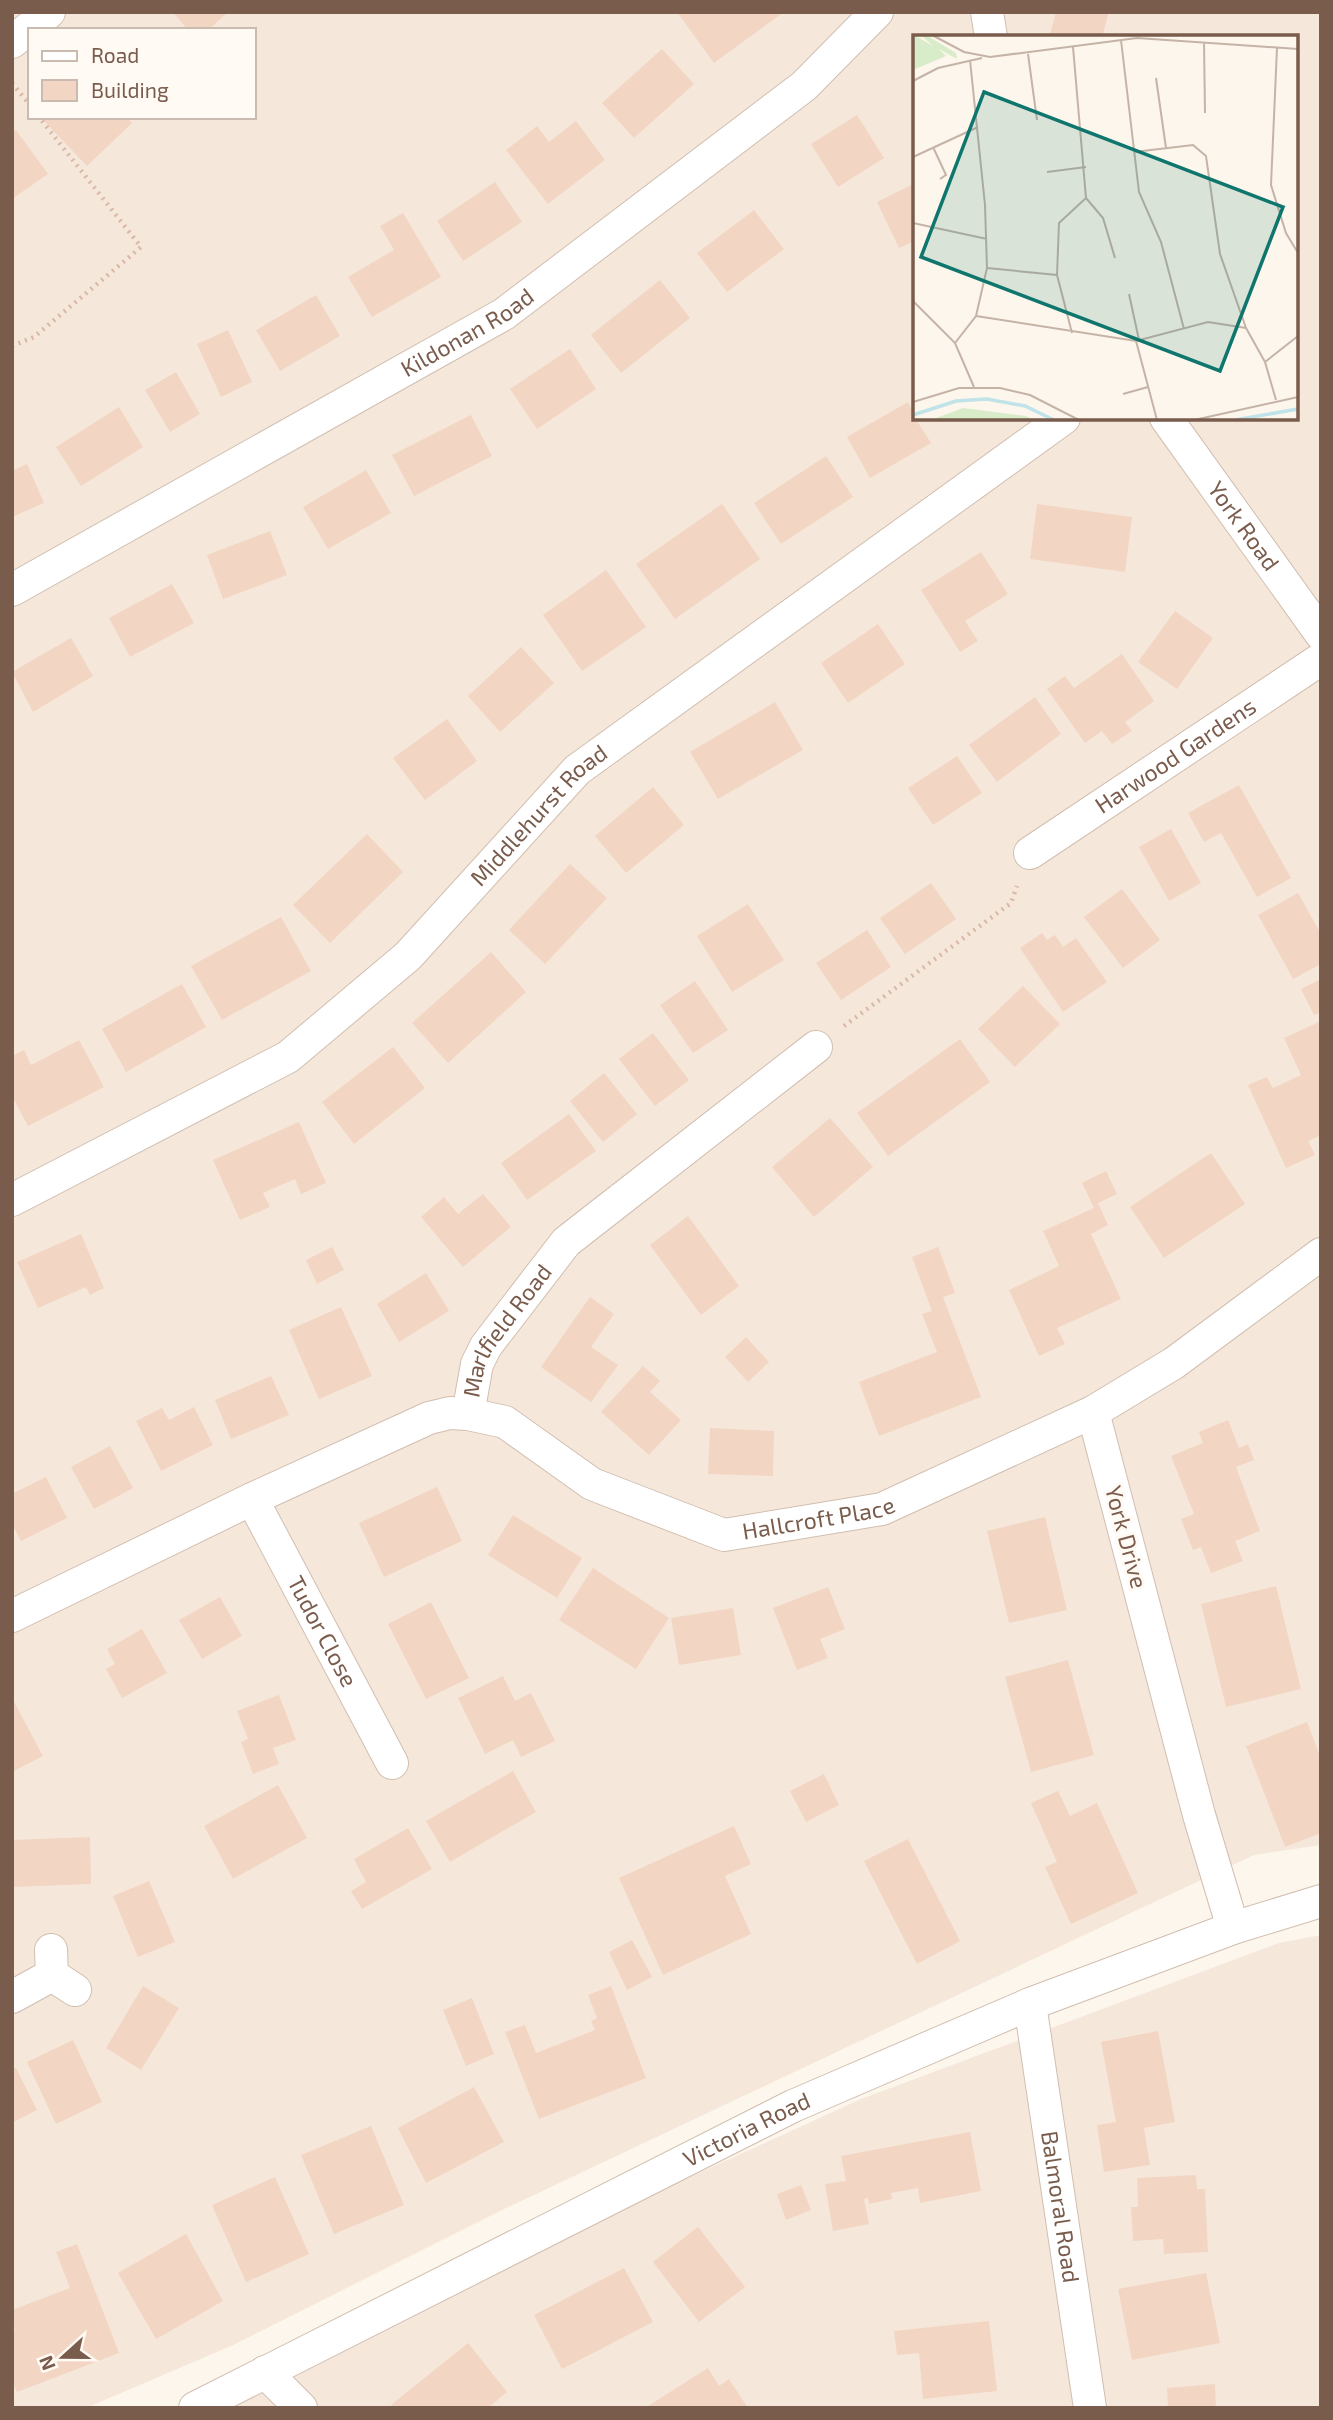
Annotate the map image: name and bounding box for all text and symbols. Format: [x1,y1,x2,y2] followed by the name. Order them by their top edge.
[28,28,256,119] legend
[913,35,1298,420] inset map
[91,42,139,67] text: Road
[91,77,169,102] text: Building
[395,282,539,382] street label: Kildonan Road
[1203,475,1286,576] street label: York Road
[1089,691,1261,819] street label: Harwood Gardens
[464,738,612,891] street label: Middlehurst Road
[456,1258,557,1399] street label: Marlfield Road
[1100,1482,1154,1591] street label: York Drive
[740,1490,899,1545] street label: Hallcroft Place
[282,1571,364,1691] street label: Tudor Close
[678,2085,814,2172] street label: Victoria Road
[1036,2129,1086,2284] street label: Balmoral Road
[28,2322,98,2392] north arrow
[33,2353,60,2374] text: N

